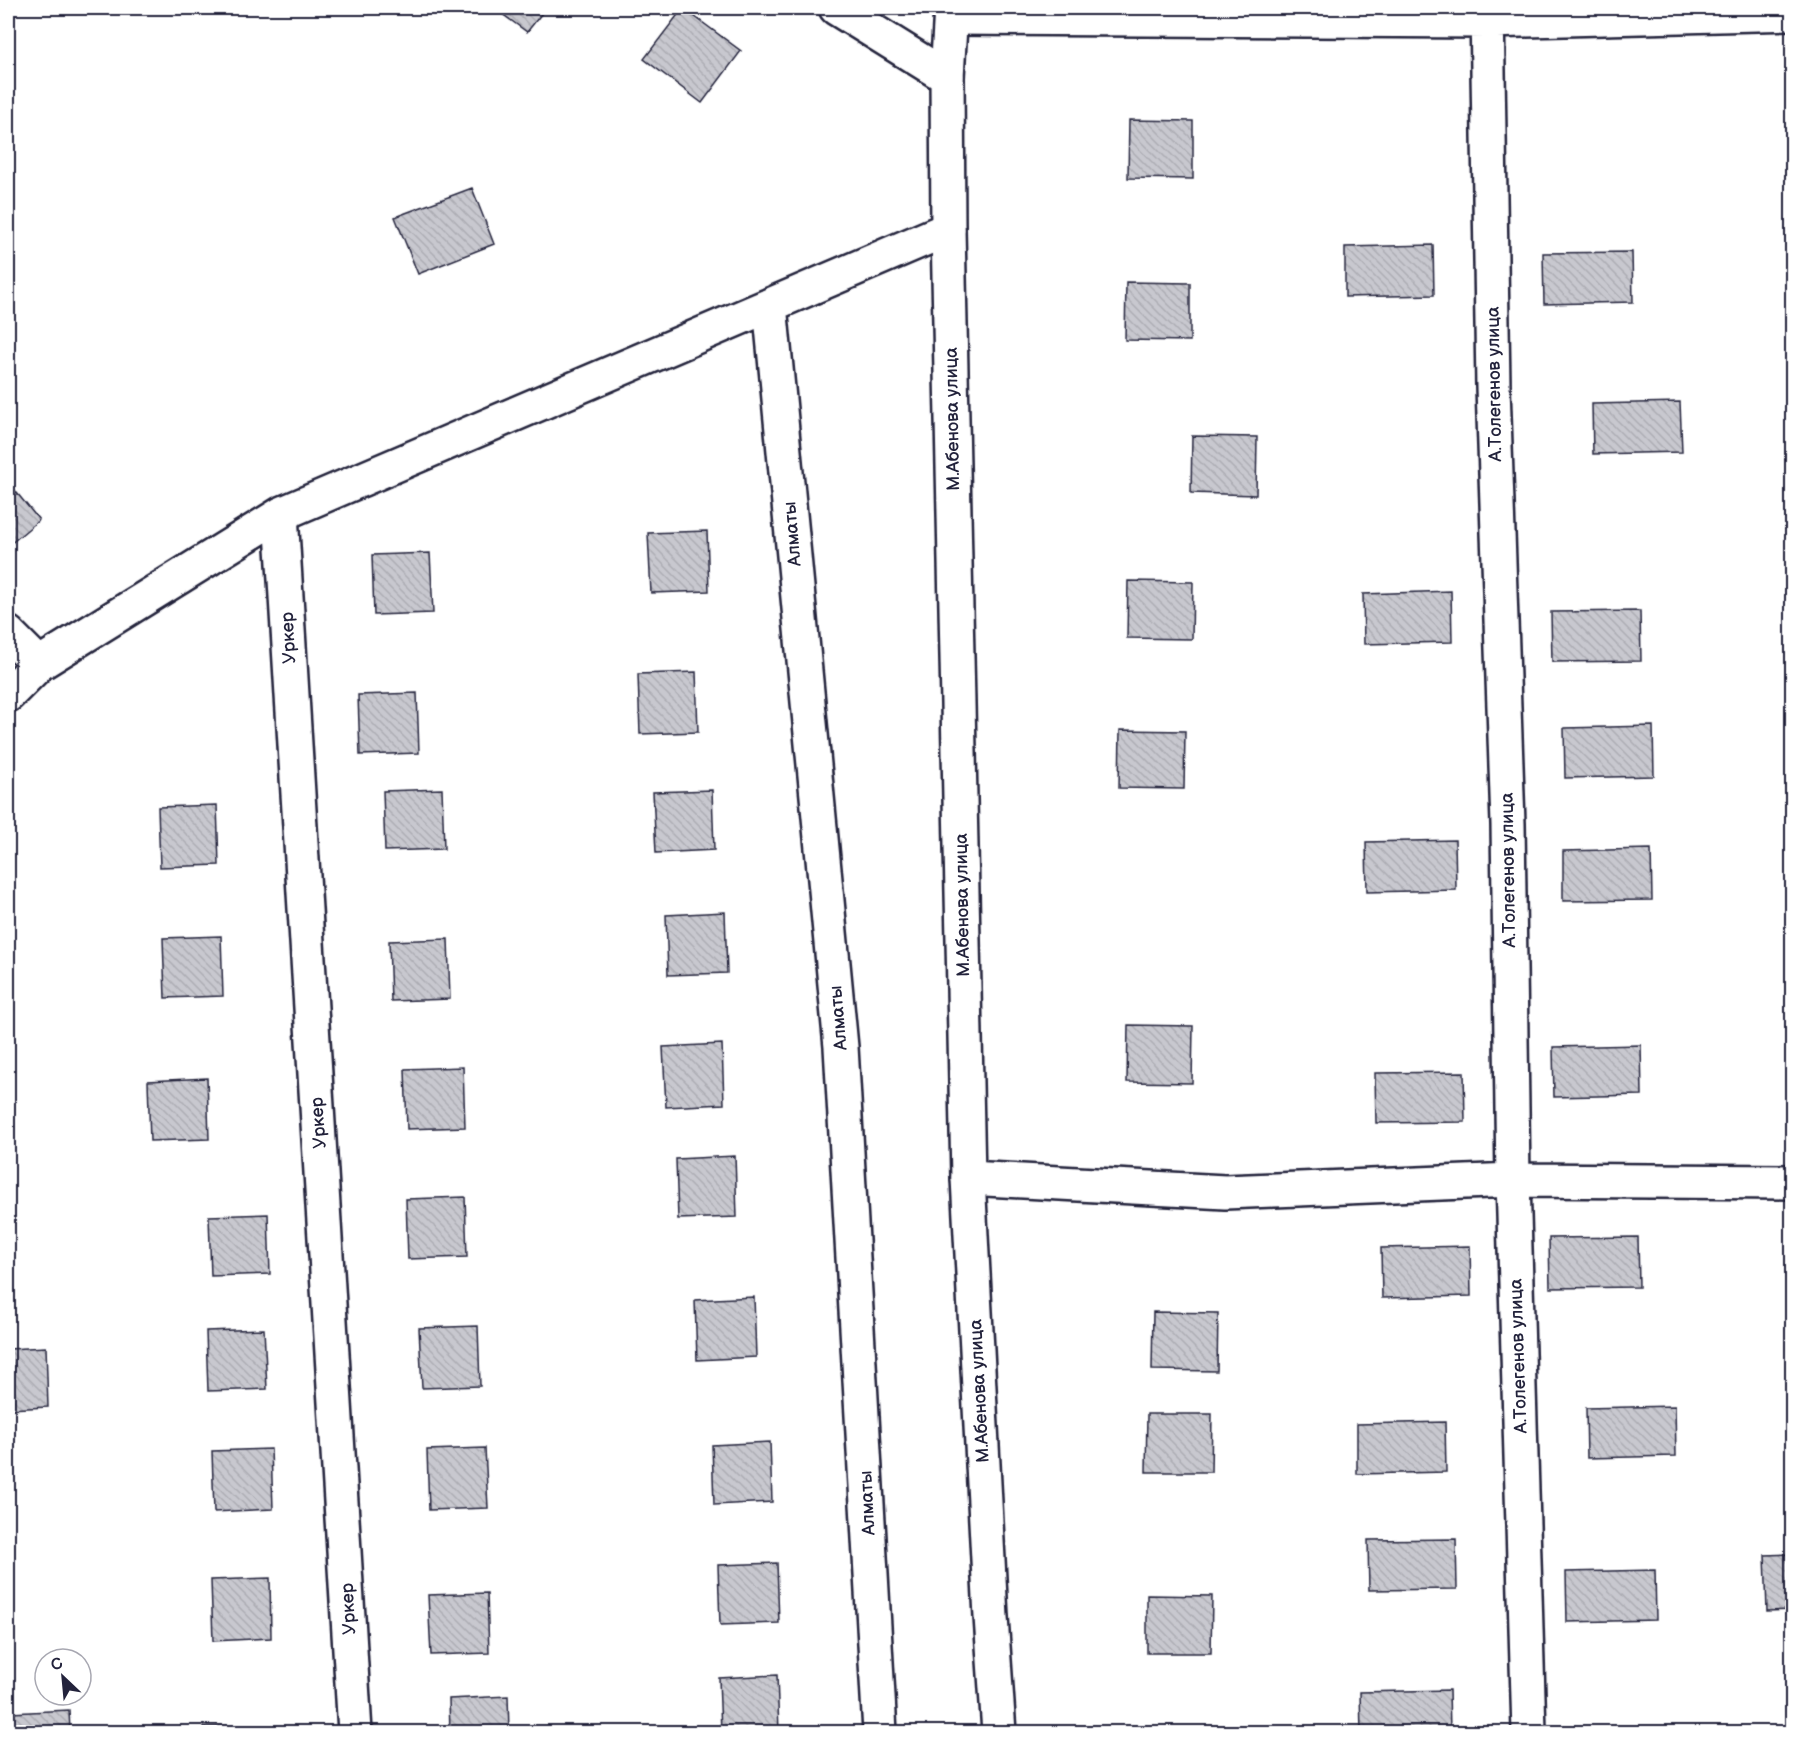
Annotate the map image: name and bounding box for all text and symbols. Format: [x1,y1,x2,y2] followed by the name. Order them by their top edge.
[1483,306,1506,463] street label: А.Толегенов улица
[941,347,964,491] street label: М.Абенова улица
[779,501,806,568] street label: Алматы
[277,612,300,664] street label: Уркер
[1497,792,1520,949] street label: А.Толегенов улица
[951,833,974,977] street label: М.Абенова улица
[825,985,852,1052] street label: Алматы
[306,1096,331,1149] street label: Уркер
[1505,1278,1532,1435] street label: А.Толегенов улица
[965,1318,994,1463] street label: М.Абенова улица
[855,1470,880,1537] street label: Алматы
[337,1583,360,1635] street label: Уркер
[33,1647,93,1707] north arrow
[48,1654,66,1676] text: С

